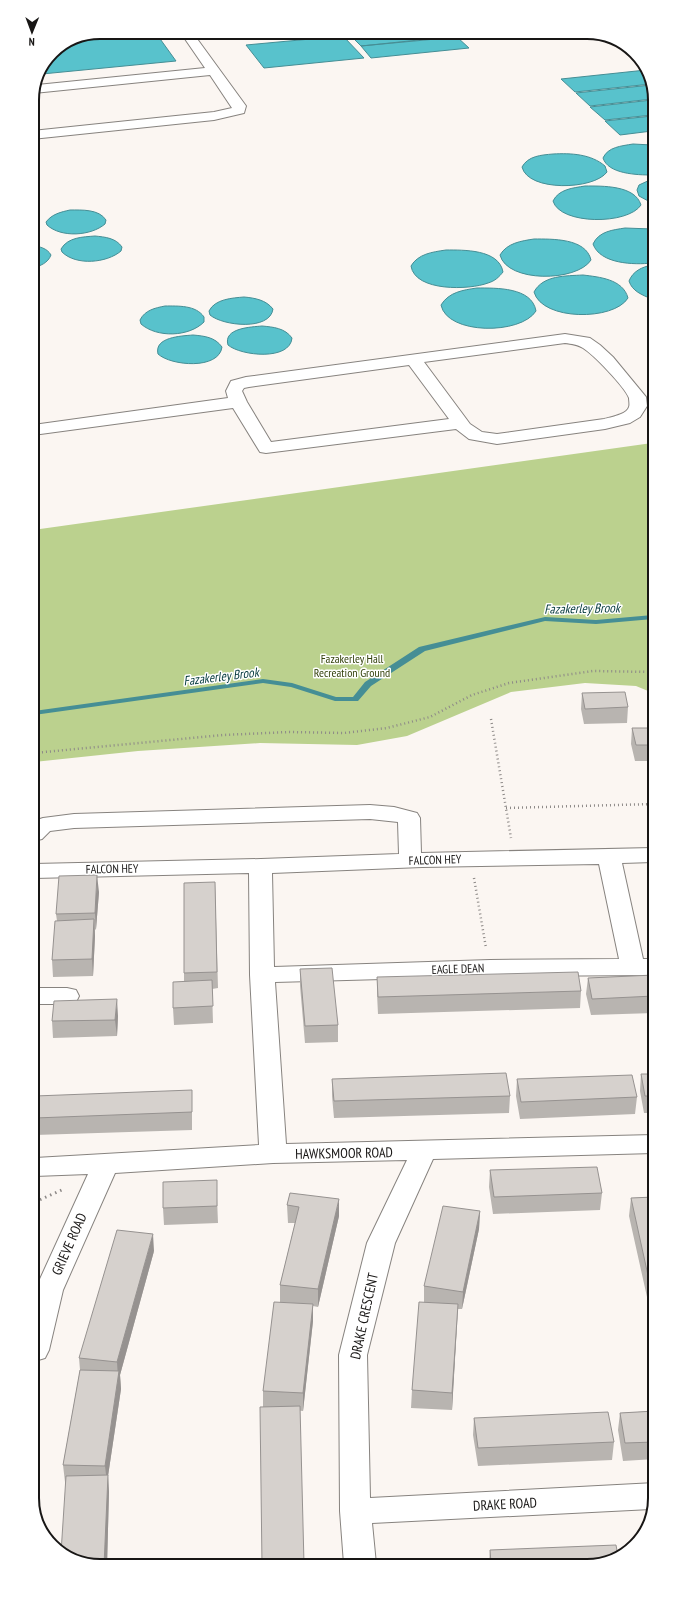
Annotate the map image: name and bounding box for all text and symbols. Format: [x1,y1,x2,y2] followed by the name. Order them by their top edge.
[12,12,52,52] north arrow
[29,35,35,49] text: N
[544,599,622,618] water label: Fazakerley Brook
[314,651,390,680] park label: Fazakerley Hall Recreation Ground
[182,663,262,690] water label: Fazakerley Brook
[408,851,462,868] street label: FALCON HEY
[85,861,139,876] street label: FALCON HEY
[431,960,485,977] street label: EAGLE DEAN
[295,1143,393,1163] street label: HAWKSMOOR ROAD
[47,1210,91,1278] street label: GRIEVE ROAD
[346,1271,382,1361] street label: DRAKE CRESCENT
[473,1493,537,1515] street label: DRAKE ROAD

